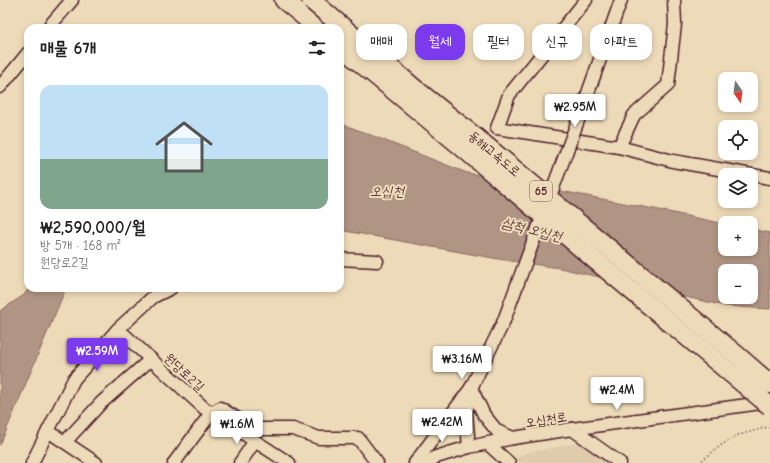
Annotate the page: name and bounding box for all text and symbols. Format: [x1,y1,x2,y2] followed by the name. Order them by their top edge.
[356,24,407,60] chip: 매매
[415,24,465,60] chip: 월세
[473,24,524,60] chip: 필터
[532,24,582,60] chip: 신규
[590,24,652,60] chip: 아파트
[306,37,328,59] icon: filters
[40,39,96,58] text: 매물 6개
[718,72,758,112] north arrow
[718,72,758,304] map controls
[542,94,608,128] pin: ₩2.95M
[554,99,596,114] text: ₩2.95M
[148,111,220,183] icon: home
[718,120,758,160] button: locate
[466,127,524,179] street label: 동해고속도로
[718,168,758,208] button: layers
[530,181,552,201] road number: 65
[370,183,406,200] water label: 오십천
[500,214,565,246] water label: 삼척 오십천
[718,216,758,256] button: +
[40,218,146,237] text: ₩2,590,000/월
[40,238,121,253] text: 방 5개 · 168 m²
[40,255,89,270] text: 원당로2길
[718,264,758,304] button: −
[64,338,130,372] pin: ₩2.59M
[76,343,118,358] text: ₩2.59M
[429,346,495,380] pin: ₩3.16M
[162,350,208,394] street label: 원당로2길
[442,351,482,366] text: ₩3.16M
[589,377,645,411] pin: ₩2.4M
[599,382,635,397] text: ₩2.4M
[409,409,475,443] pin: ₩2.42M
[524,409,568,430] street label: 오십천로
[209,411,265,445] pin: ₩1.6M
[421,414,463,429] text: ₩2.42M
[220,416,254,431] text: ₩1.6M

